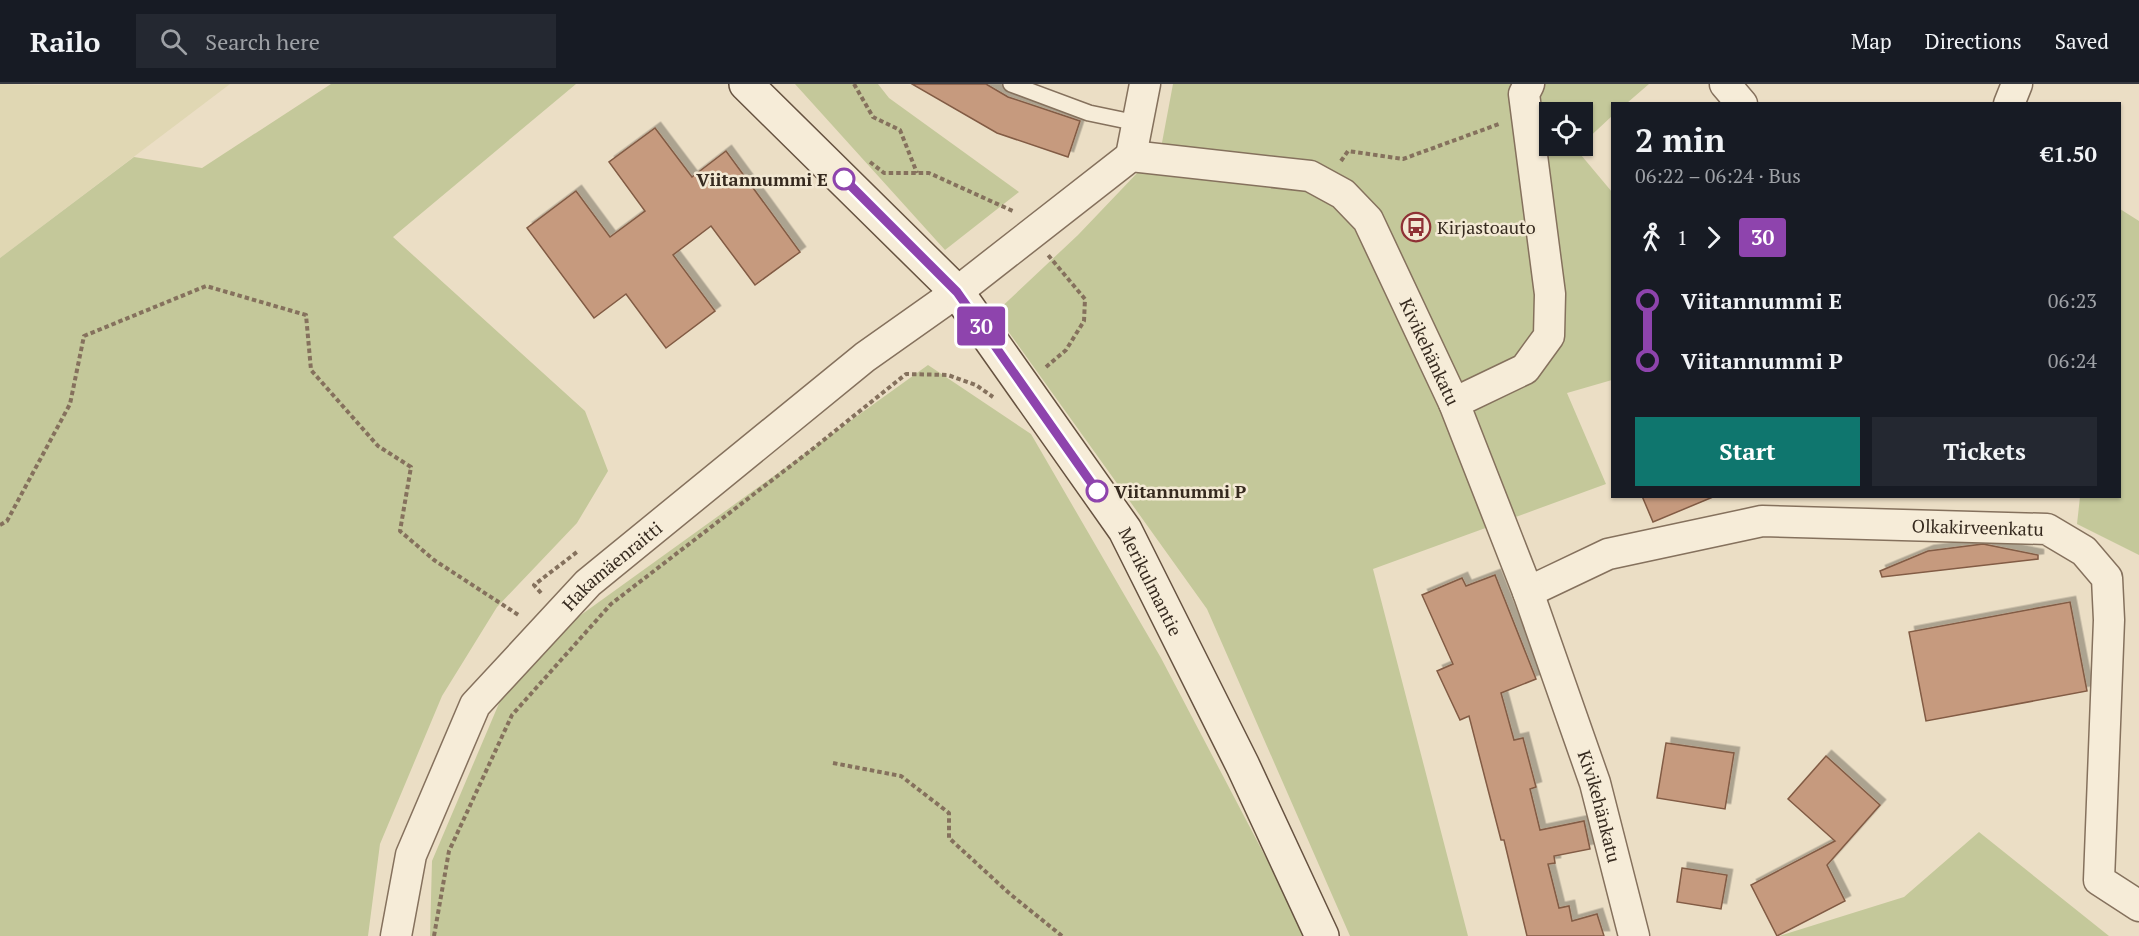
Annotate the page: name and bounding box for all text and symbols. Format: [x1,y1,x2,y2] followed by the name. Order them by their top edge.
[136,14,556,68] search box
[30,23,100,60] text: Railo
[157,25,190,58] icon: search
[205,27,320,56] text: Search here
[1851,27,1892,55] text: Map
[1925,27,2022,55] text: Directions
[2055,27,2109,55] text: Saved
[1539,102,1593,156] map controls
[1539,102,1593,156] button: locate
[1635,118,1725,161] text: 2 min
[2041,139,2097,168] text: €1.50
[1635,162,1801,189] text: 06:22 – 06:24 · Bus
[696,167,828,191] place label: Viitannummi E
[833,168,855,190] marker: Viitannummi E
[1400,211,1432,243] bus stop icon: Kirjastoauto
[1437,215,1536,239] place label: Kirjastoauto
[1635,221,1668,254] icon: walk
[1697,221,1730,254] icon: forward
[1751,223,1774,251] text: 30
[1677,224,1688,251] text: 1
[1681,286,1842,315] text: Viitannummi E
[2048,287,2097,314] text: 06:23
[1394,294,1465,409] street label: Kivikehänkatu
[954,306,1008,346] line badge: 30
[969,312,993,340] text: 30
[1681,346,1843,375] text: Viitannummi P
[2048,347,2097,374] text: 06:24
[1635,417,1860,486] button: Start
[1872,417,2097,486] button: Tickets
[1114,479,1247,503] place label: Viitannummi P
[1086,480,1108,502] marker: Viitannummi P
[1911,513,2044,541] street label: Olkakirveenkatu
[557,516,667,616] street label: Hakamäenraitti
[1113,523,1188,640] street label: Merikulmantie
[1572,747,1627,865] street label: Kivikehänkatu

